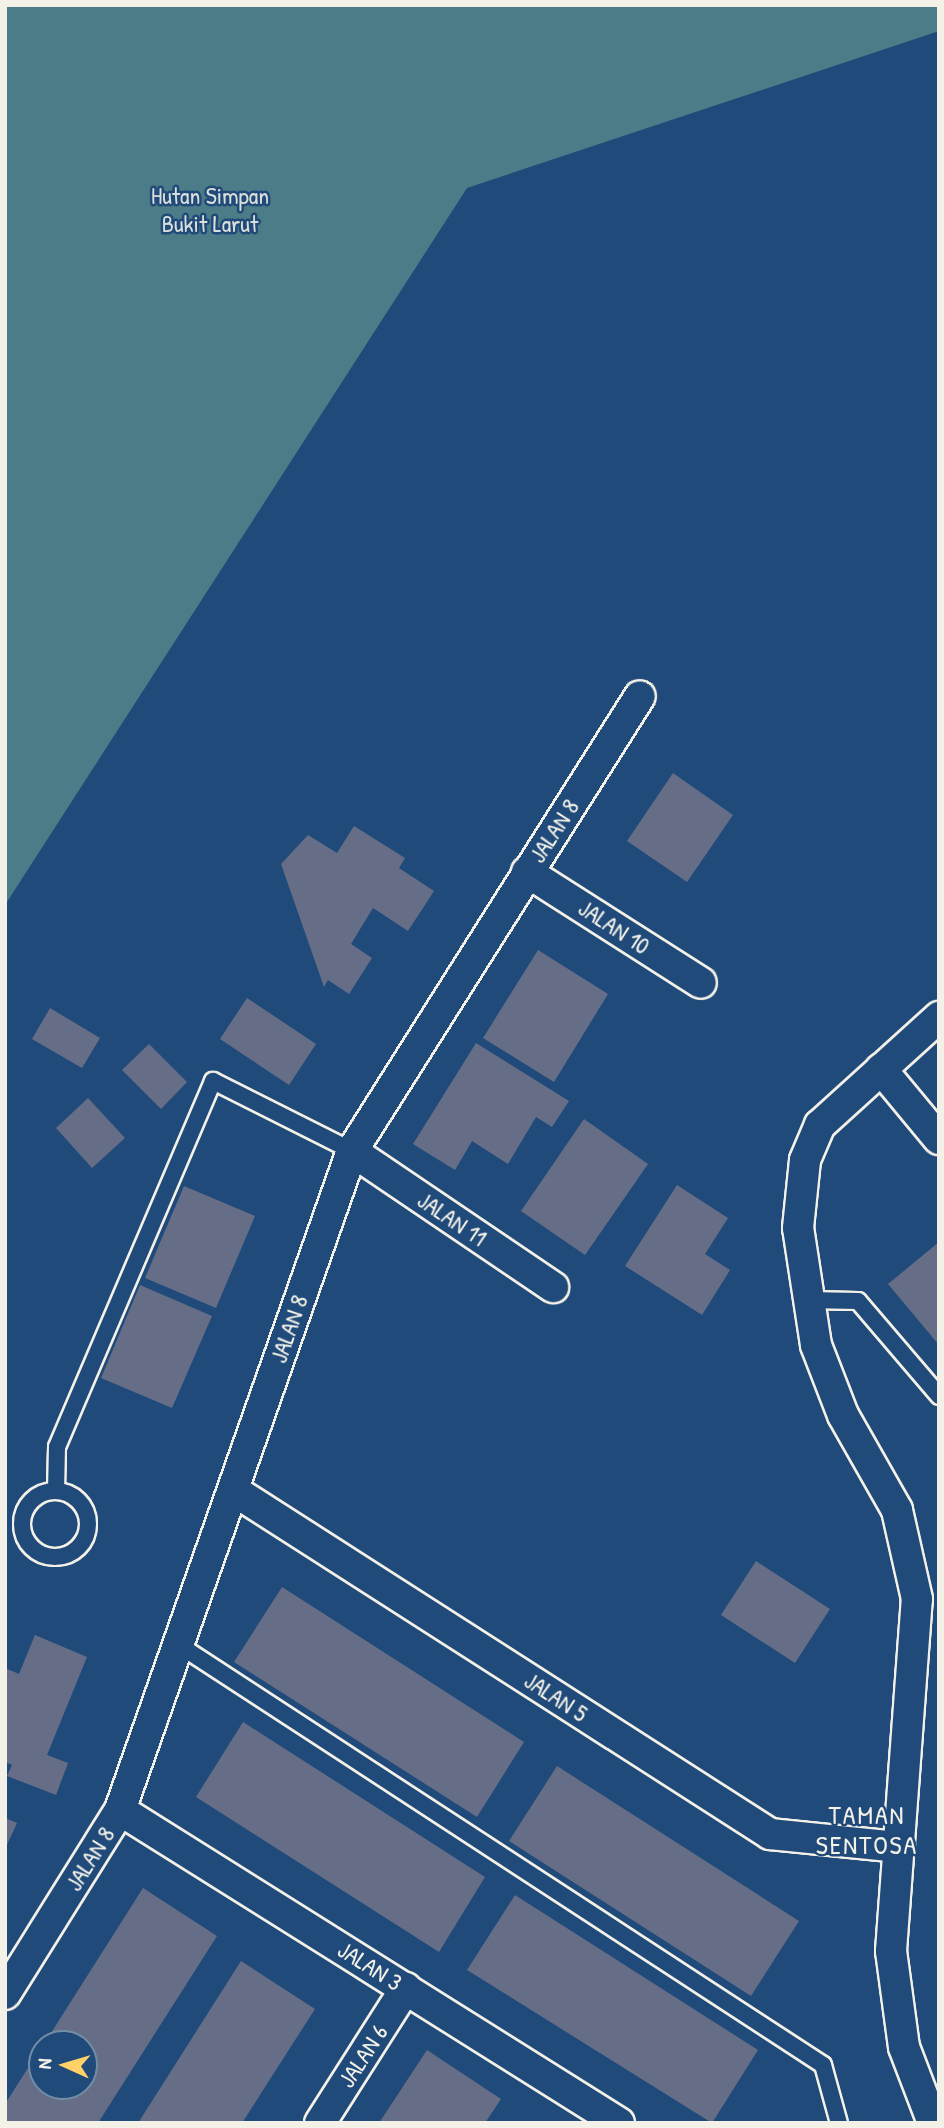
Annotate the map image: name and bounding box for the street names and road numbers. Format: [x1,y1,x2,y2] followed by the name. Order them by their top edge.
[523,794,585,868] street label: JALAN 8
[573,893,655,961] street label: JALAN 10
[412,1186,492,1252] street label: JALAN 11
[264,1291,314,1367] street label: JALAN 8
[519,1666,593,1728] street label: JALAN 5
[59,1822,121,1896] street label: JALAN 8
[333,1935,407,1997] street label: JALAN 3
[332,2019,394,2093] street label: JALAN 6

